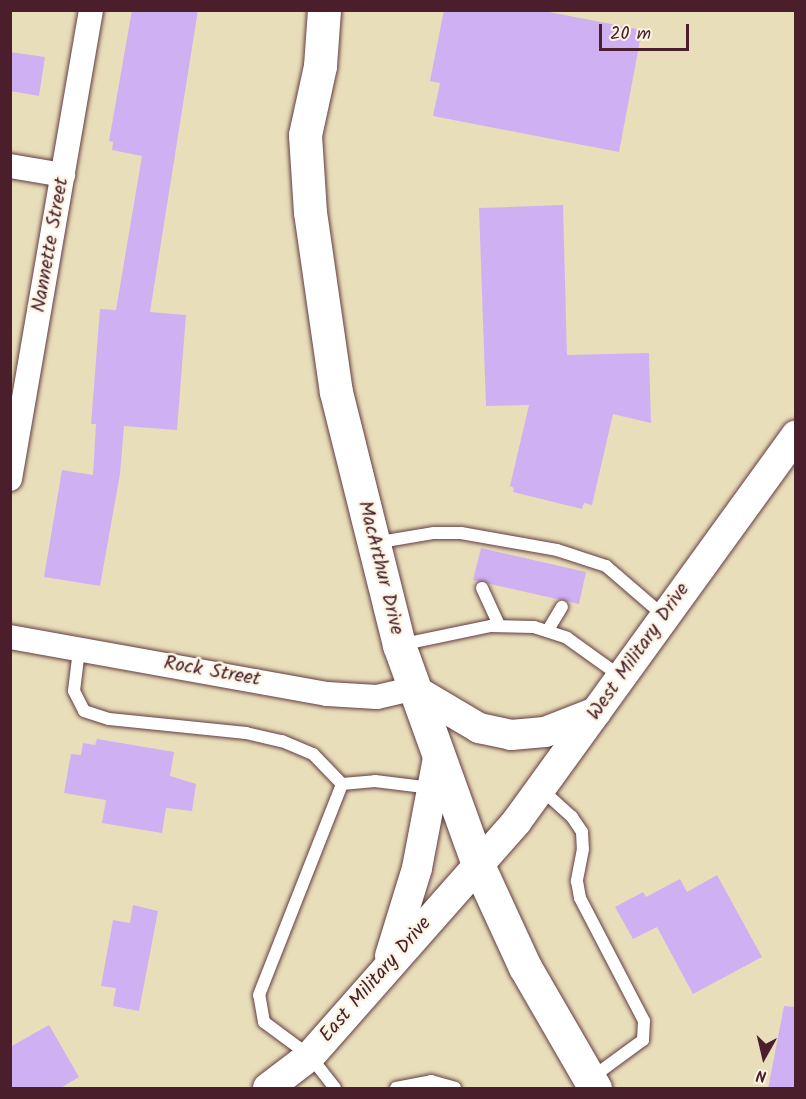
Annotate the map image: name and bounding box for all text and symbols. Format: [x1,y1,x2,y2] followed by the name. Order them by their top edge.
[602,12,692,50] scale bar
[610,20,651,49] text: 20 m
[27,176,75,314] street label: Nannette Street
[352,498,408,638] street label: MacArthur Drive
[583,579,695,725] street label: West Military Drive
[162,652,262,692] street label: Rock Street
[315,912,437,1048] street label: East Military Drive
[734,1027,794,1087] north arrow
[755,1062,768,1088] text: N

